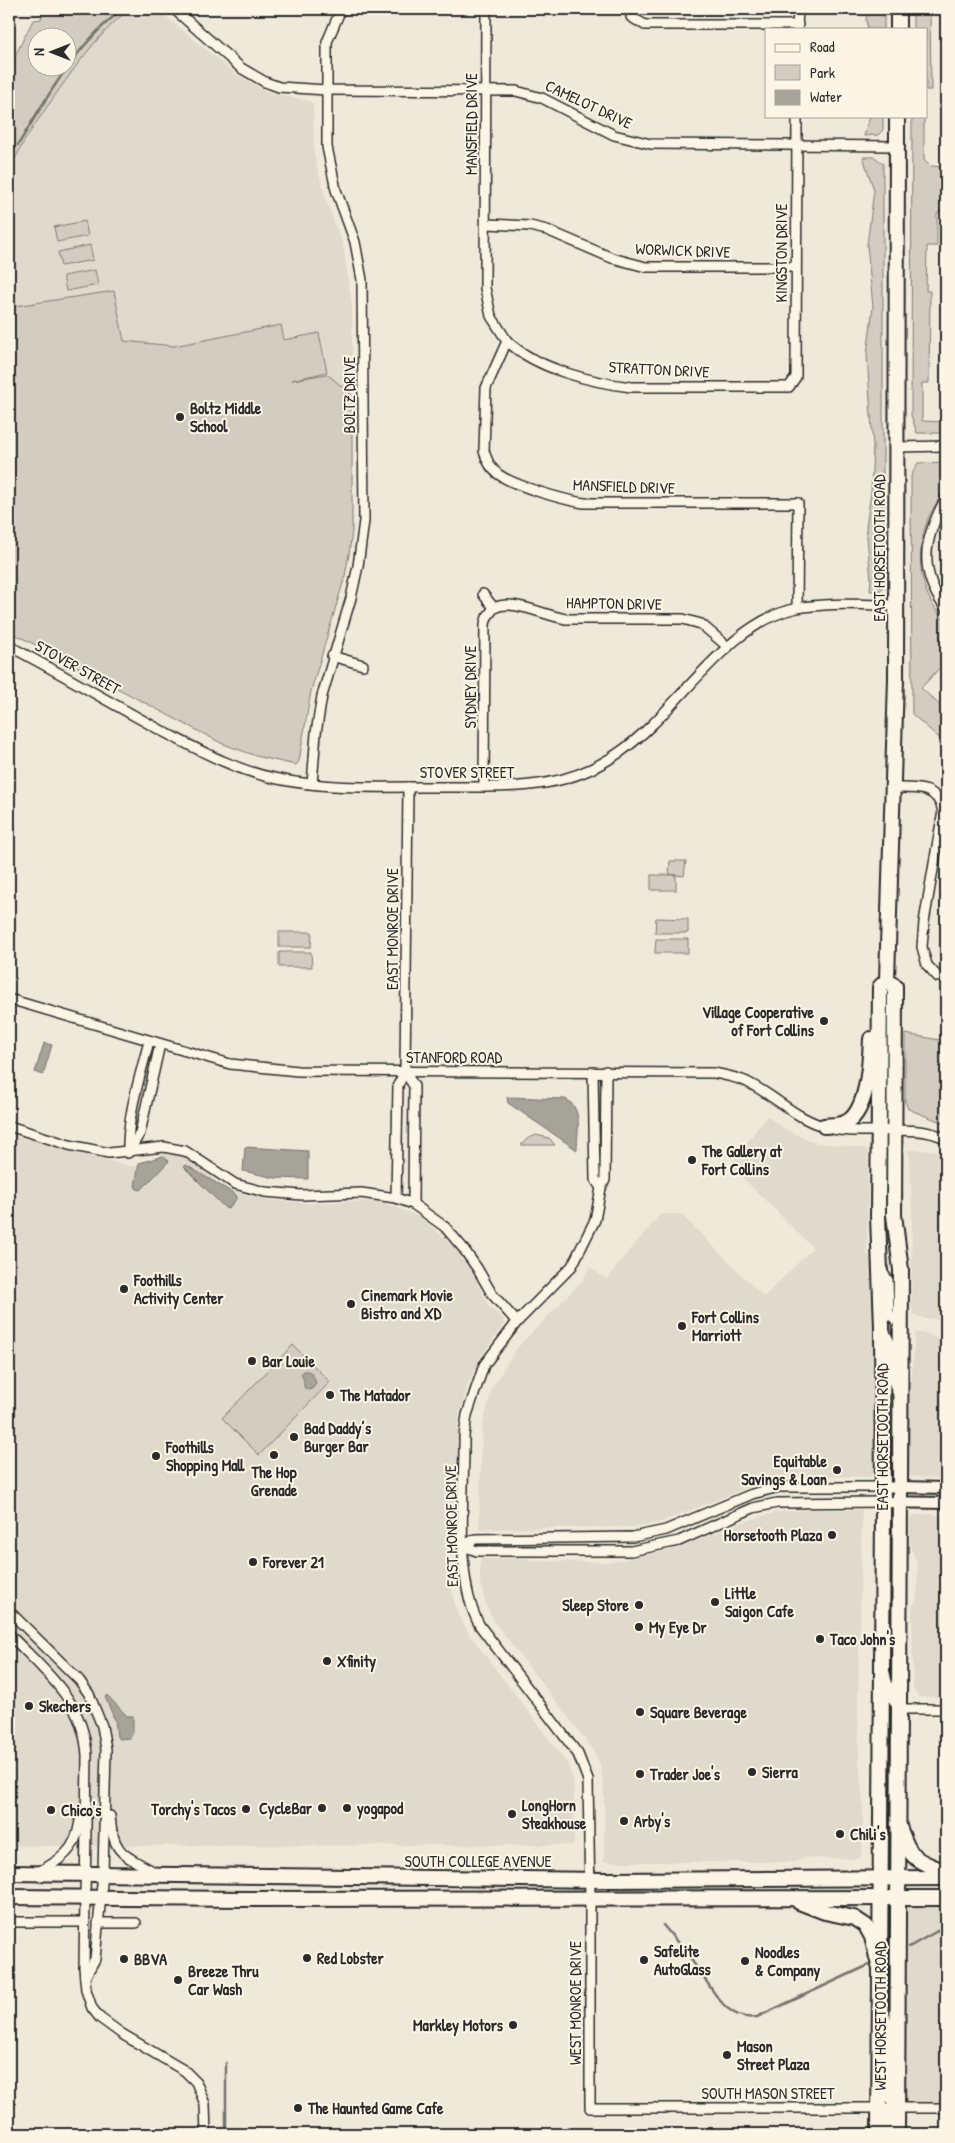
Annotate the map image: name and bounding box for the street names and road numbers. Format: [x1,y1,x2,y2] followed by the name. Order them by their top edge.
[460,73,482,175] street label: MANSFIELD DRIVE
[542,74,636,134] street label: CAMELOT DRIVE
[770,204,792,302] street label: KINGSTON DRIVE
[635,237,731,263] street label: WORWICK DRIVE
[608,355,710,383] street label: STRATTON DRIVE
[338,357,360,433] street label: BOLTZ DRIVE
[573,473,675,499] street label: MANSFIELD DRIVE
[868,474,890,621] street label: EAST HORSETOOTH ROAD
[566,591,662,615] street label: HAMPTON DRIVE
[31,634,125,700] street label: STOVER STREET
[459,645,481,729] street label: SYDNEY DRIVE
[420,761,515,783] street label: STOVER STREET
[381,868,403,990] street label: EAST MONROE DRIVE
[406,1046,502,1068] street label: STANFORD ROAD
[871,1363,893,1510] street label: EAST HORSETOOTH ROAD
[439,1465,463,1587] street label: EAST MONROE DRIVE
[404,1850,552,1872] street label: SOUTH COLLEGE AVENUE
[564,1941,586,2065] street label: WEST MONROE DRIVE
[869,1941,891,2091] street label: WEST HORSETOOTH ROAD
[701,2082,835,2104] street label: SOUTH MASON STREET

